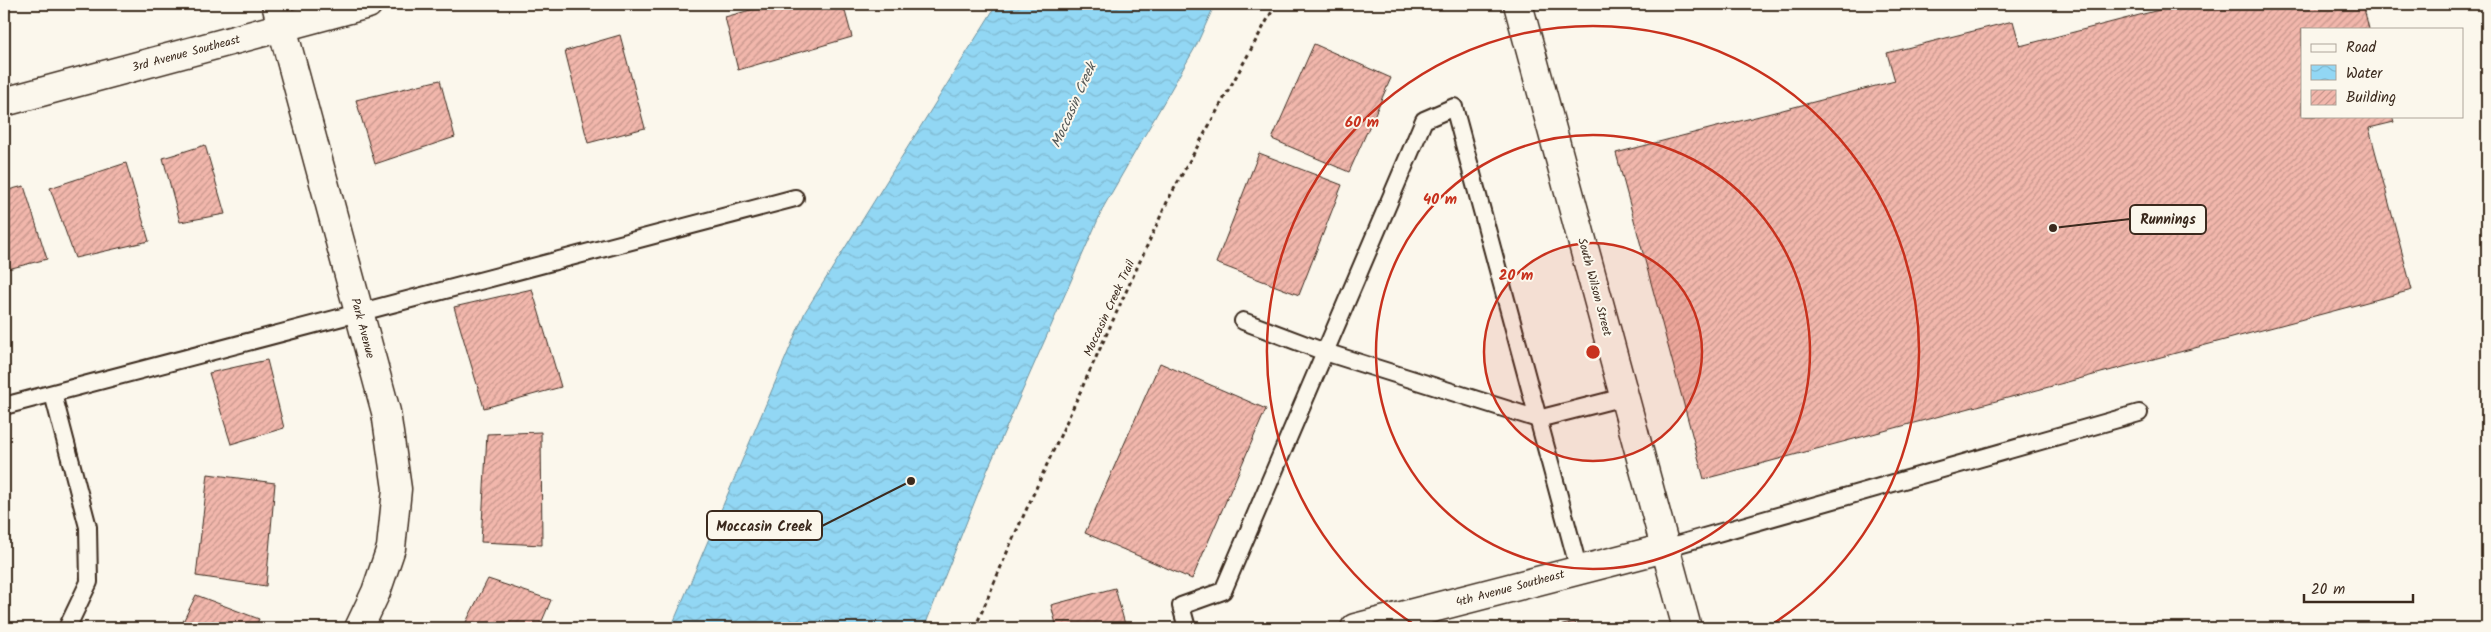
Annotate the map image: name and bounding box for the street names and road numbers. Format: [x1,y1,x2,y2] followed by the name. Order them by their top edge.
[130,30,243,77] street label: 3rd Avenue Southeast
[1572,236,1617,339] street label: South Wilson Street
[1079,257,1140,360] street label: Moccasin Creek Trail
[345,296,380,361] street label: Park Avenue
[1454,565,1567,612] street label: 4th Avenue Southeast

